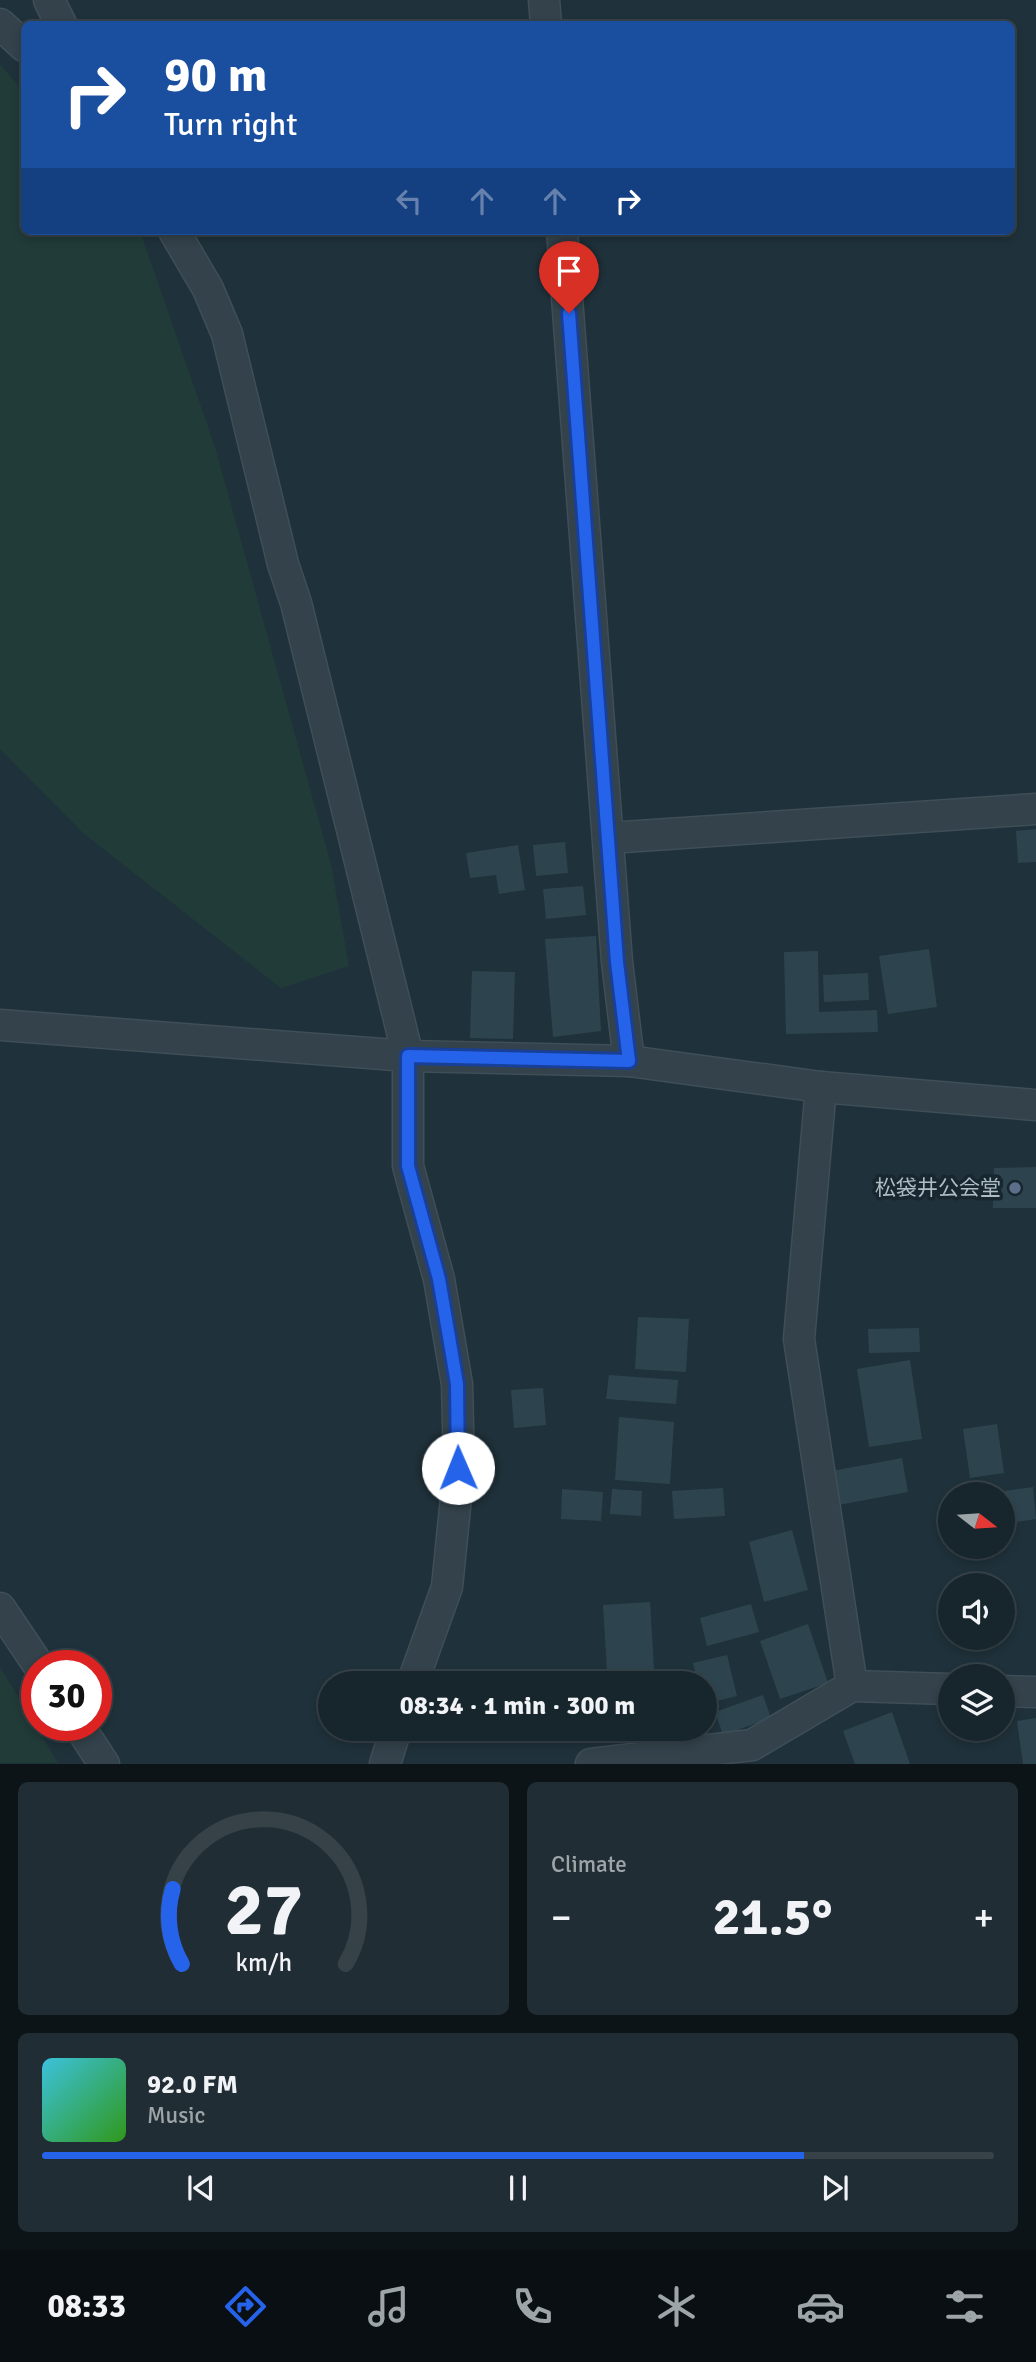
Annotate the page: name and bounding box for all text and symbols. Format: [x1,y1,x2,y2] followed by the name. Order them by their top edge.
[164,45,267,105] text: 90 m
[49,49,140,140] icon: right
[164,105,297,144] text: Turn right
[390,182,428,220] icon: left
[463,182,501,220] icon: ahead
[536,182,574,220] icon: ahead
[609,182,647,220] icon: right
[539,241,599,313] pin
[550,252,588,290] icon: arrive
[875,1175,1001,1201] place label: 松袋井公会堂
[1007,1180,1023,1196] marker: 松袋井公会堂
[421,1431,495,1505] position arrow
[938,1482,1015,1559] north arrow
[938,1482,1015,1741] map controls
[938,1573,1015,1650] button: sound
[21,1650,112,1741] speed limit sign: 30
[938,1664,1015,1741] button: layers
[400,1690,635,1722] text: 08:34 · 1 min · 300 m
[551,1850,627,1879] text: Climate
[224,1867,303,1956] text: 27
[713,1885,832,1949] text: 21.5°
[551,1894,572,1941] text: −
[973,1894,994,1941] text: +
[235,1947,292,1978] text: km/h
[147,2069,238,2101] text: 92.0 FM
[147,2101,205,2130] text: Music
[182,2169,220,2207] icon: previous
[499,2169,537,2207] icon: pause
[816,2169,854,2207] icon: next
[221,2282,270,2331] icon: directions
[364,2282,413,2331] icon: music
[508,2282,557,2331] icon: phone
[652,2282,701,2331] icon: climate
[796,2282,845,2331] icon: car
[940,2282,989,2331] icon: filters
[47,2287,126,2326] text: 08:33

